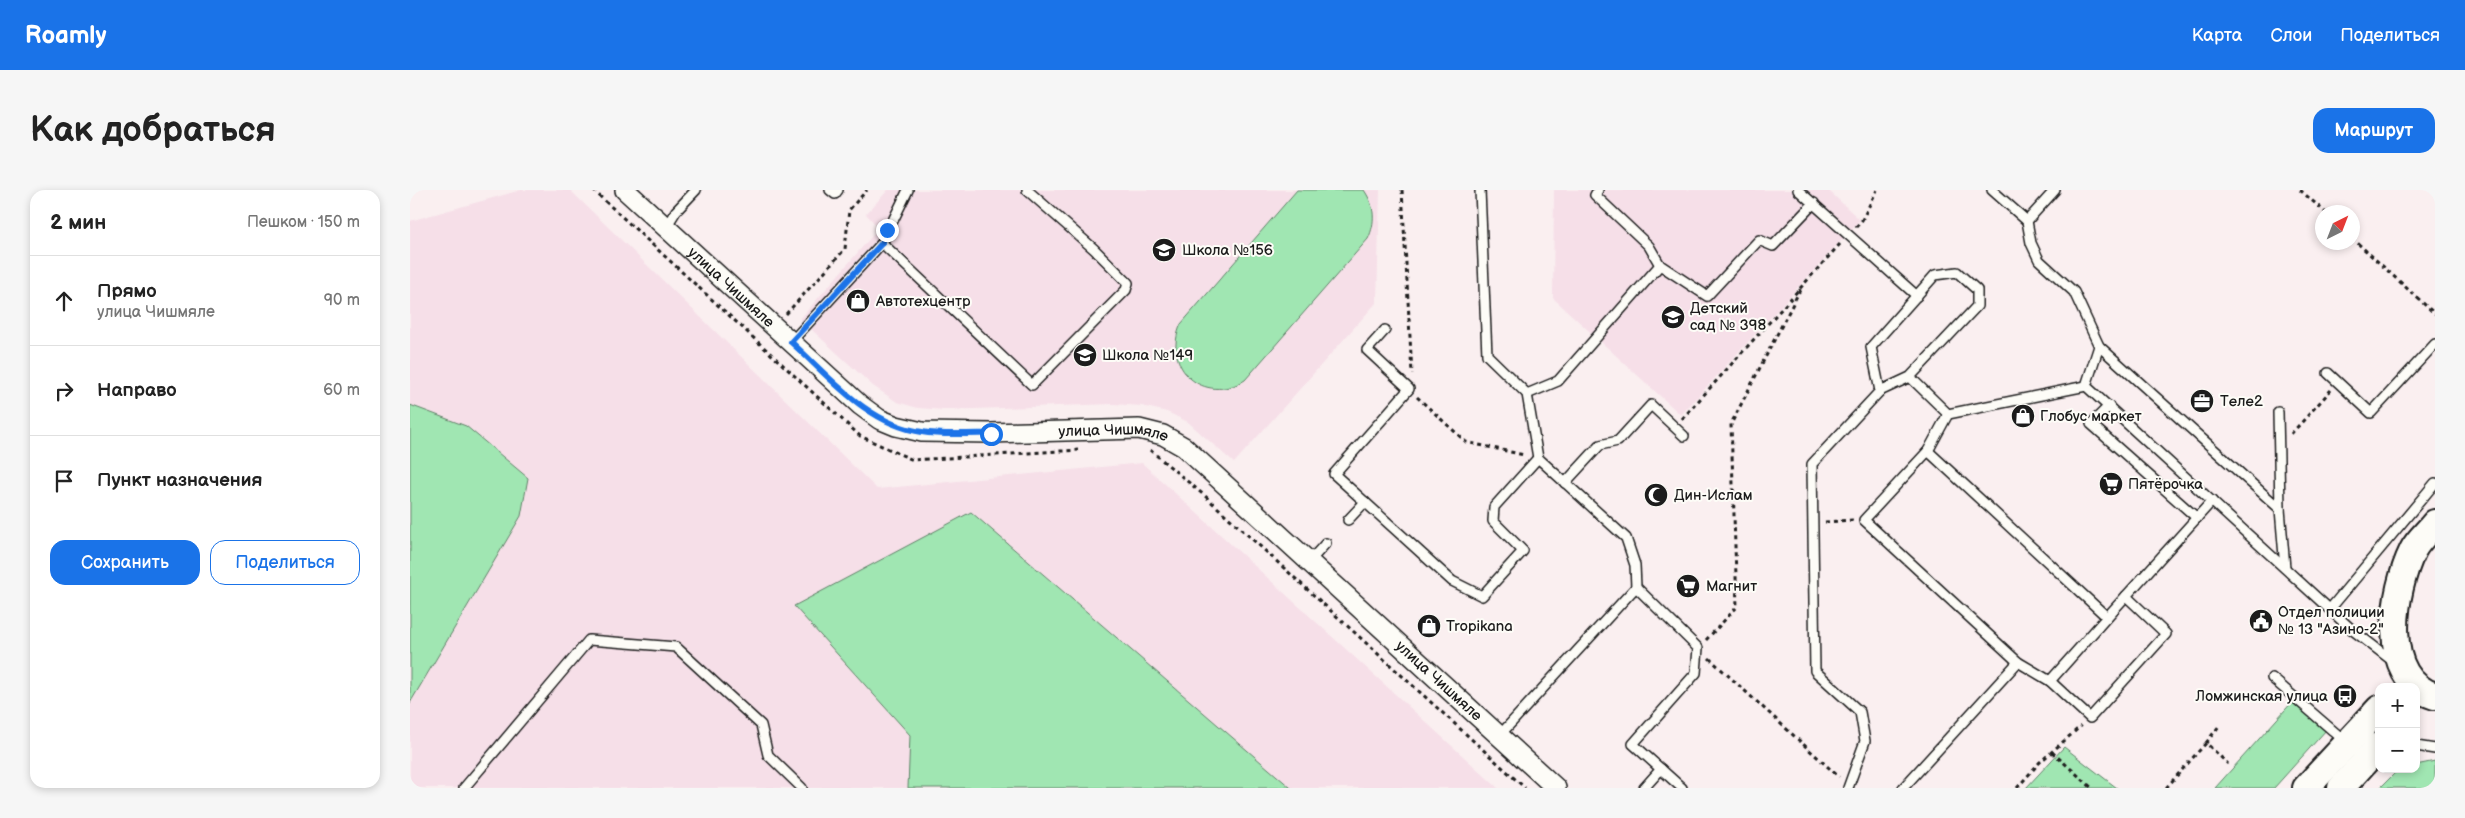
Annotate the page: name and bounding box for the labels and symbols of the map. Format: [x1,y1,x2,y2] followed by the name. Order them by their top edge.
[2315,205,2360,250] north arrow
[876,219,899,242] route end
[1151,237,1177,263] school or university icon: Школа №156
[1182,241,1273,260] place label: Школа №156
[684,243,778,332] street label: улица Чишмяле
[845,288,871,314] shop icon: Автотехцентр
[875,292,971,311] place label: Автотехцентр
[1690,299,1766,335] place label: Детский сад № 398
[1660,304,1686,330] school or university icon: Детский сад № 398
[1072,342,1098,368] school or university icon: Школа №149
[1102,346,1193,365] place label: Школа №149
[2189,388,2215,414] office icon: Теле2
[2220,392,2263,411] place label: Теле2
[2010,403,2036,429] shop icon: Глобус маркет
[2040,407,2142,426] place label: Глобус маркет
[1058,420,1172,446] street label: улица Чишмяле
[980,423,1003,446] route start
[2098,471,2124,497] supermarket icon: Пятёрочка
[2128,475,2203,494] place label: Пятёрочка
[1643,482,1669,508] mosque icon: Дин-Ислам
[1674,486,1753,505] place label: Дин-Ислам
[1675,573,1701,599] supermarket icon: Магнит
[1706,577,1757,596] place label: Магнит
[2278,603,2385,639] place label: Отдел полиции № 13 "Азино-2"
[2248,608,2274,634] public building icon: Отдел полиции № 13 "Азино-2"
[1416,613,1442,639] shop icon: Tropikana
[1446,617,1513,636] place label: Tropikana
[1391,637,1486,725] street label: улица Чишмяле
[2332,683,2358,709] bus stop icon: Ломжинская улица
[2195,687,2328,706] place label: Ломжинская улица

